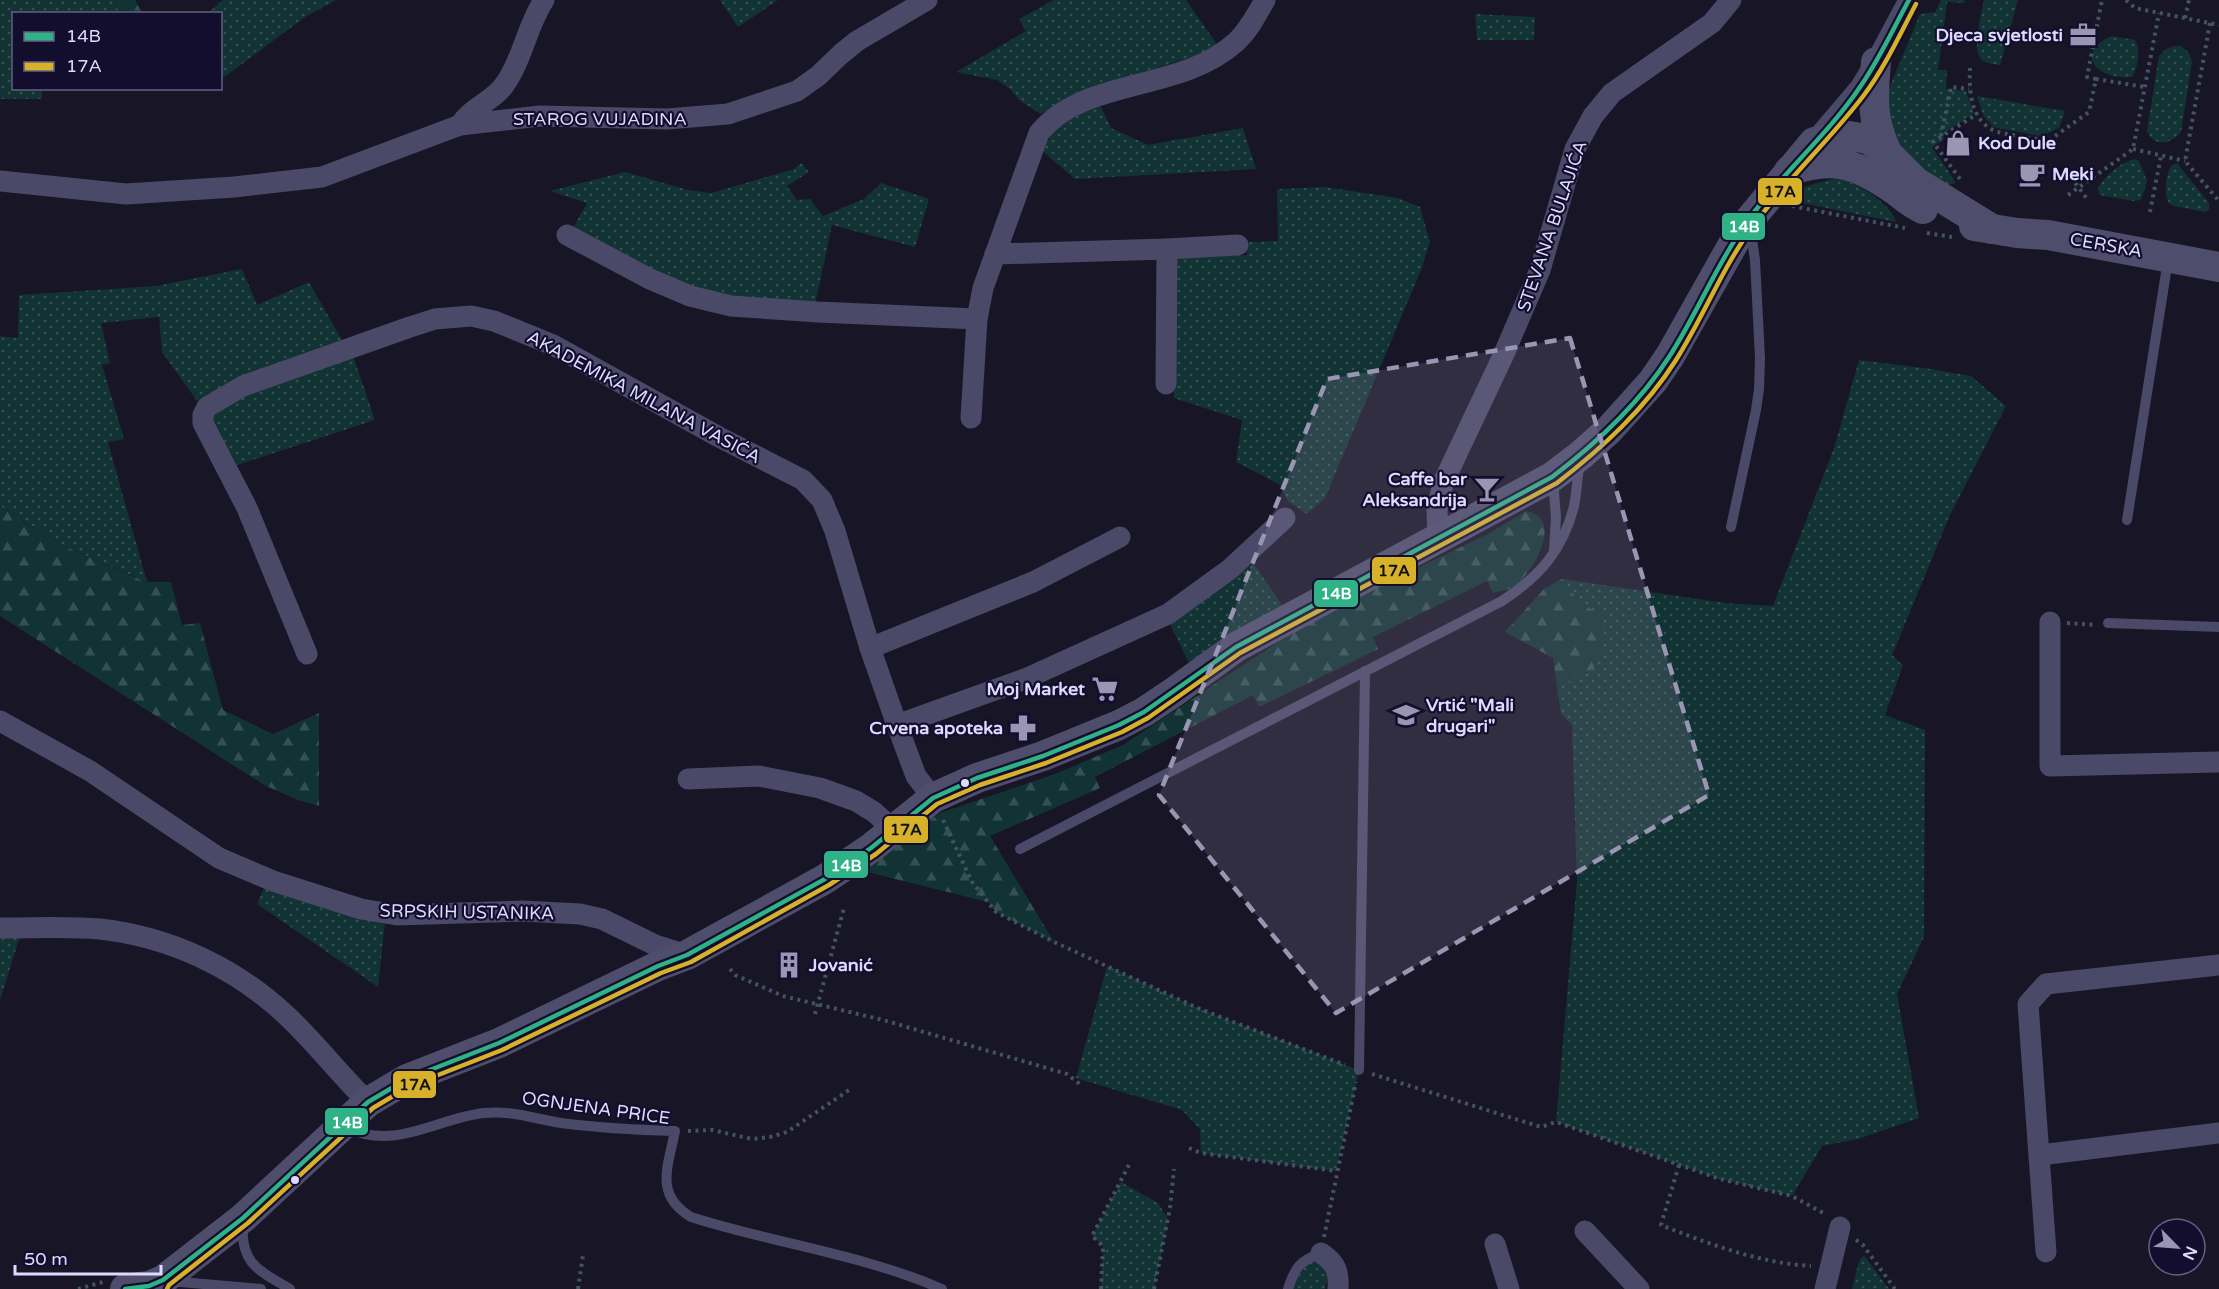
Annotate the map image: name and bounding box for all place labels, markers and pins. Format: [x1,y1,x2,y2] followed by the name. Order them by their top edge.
[2068,20,2098,50] office icon: Djeca svjetlosti
[1935,24,2063,46] place label: Djeca svjetlosti
[1943,128,1973,158] shop icon: Kod Dule
[1978,132,2056,154] place label: Kod Dule
[2017,159,2047,189] cafe icon: Meki
[2052,163,2094,185] place label: Meki
[1362,468,1468,511] place label: Caffe bar Aleksandrija
[1472,474,1502,504] bar icon: Caffe bar Aleksandrija
[1090,674,1120,704] supermarket icon: Moj Market
[987,678,1085,700] place label: Moj Market
[1426,694,1514,737] place label: Vrtić "Mali drugari"
[1391,700,1421,730] school or university icon: Vrtić "Mali drugari"
[1008,713,1038,743] pharmacy icon: Crvena apoteka
[869,717,1003,739] place label: Crvena apoteka
[959,777,971,789] unlabelled marker
[774,950,804,980] building icon: Jovanić
[808,954,873,976] place label: Jovanić
[289,1174,301,1186] unlabelled marker

